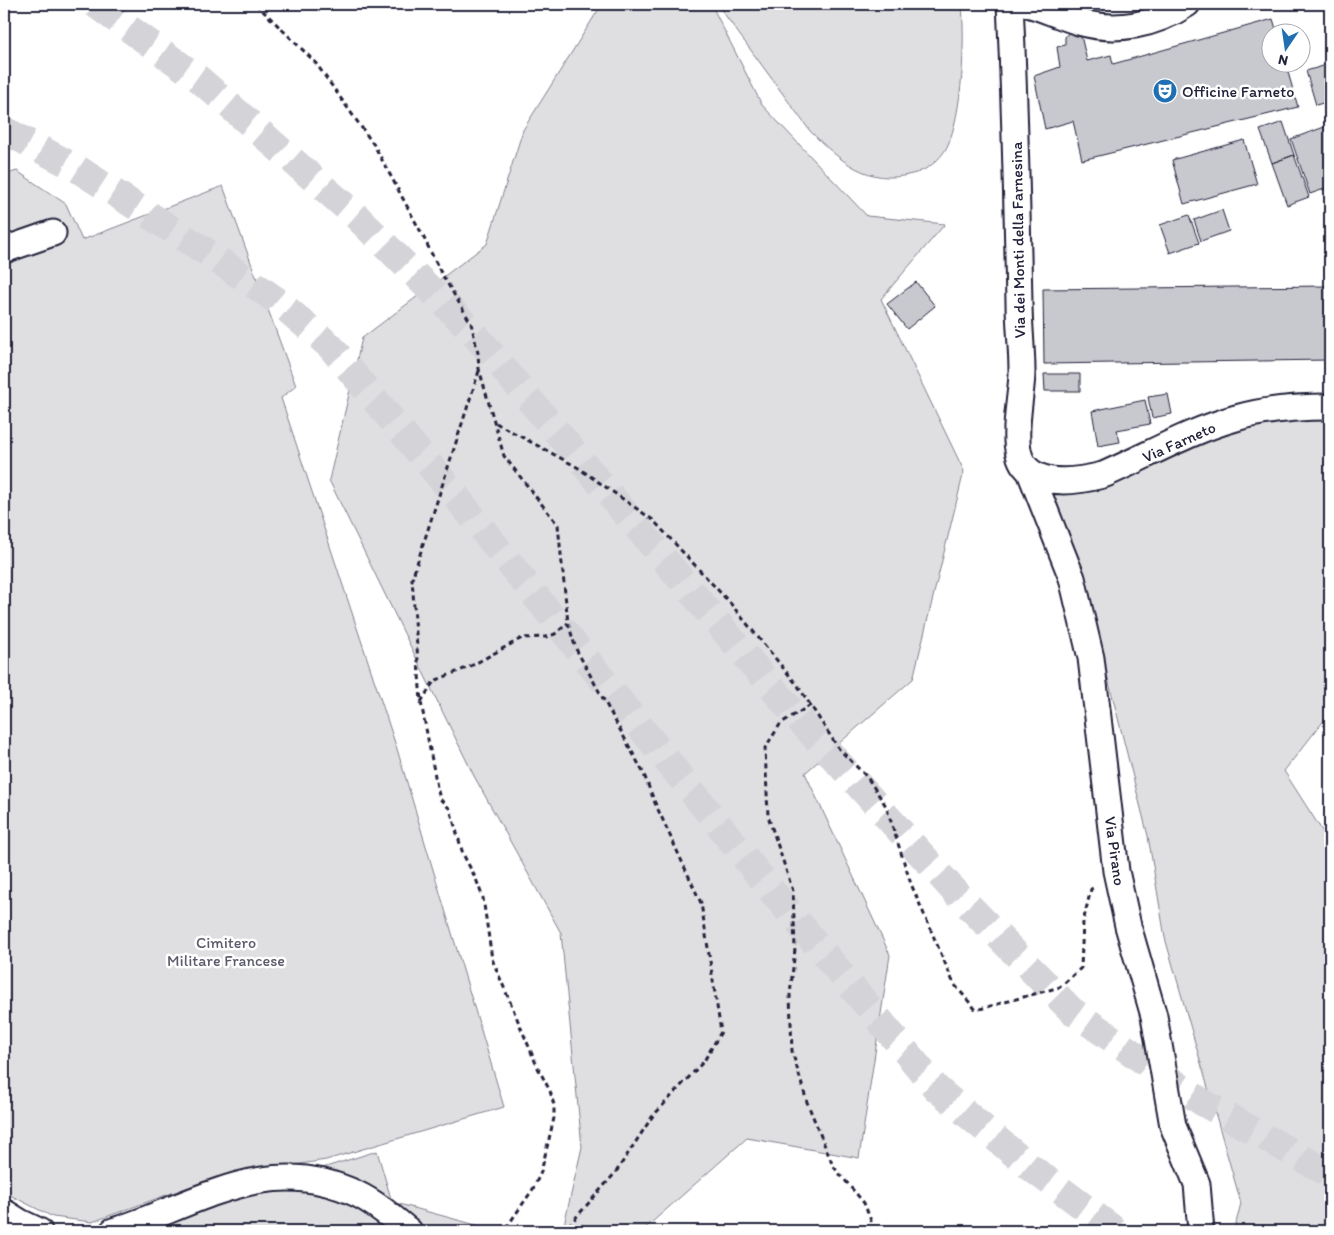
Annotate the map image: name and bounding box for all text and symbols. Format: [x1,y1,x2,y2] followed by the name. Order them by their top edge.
[1262,22,1312,72] north arrow
[1277,51,1290,70] text: N
[1152,78,1178,104] theatre icon: Officine Farneto
[1182,82,1294,101] place label: Officine Farneto
[1007,141,1029,339] street label: Via dei Monti della Farnesina
[1139,417,1219,467] street label: Via Farneto
[1101,815,1129,887] street label: Via Pirano
[167,933,285,970] park label: Cimitero Militare Francese

